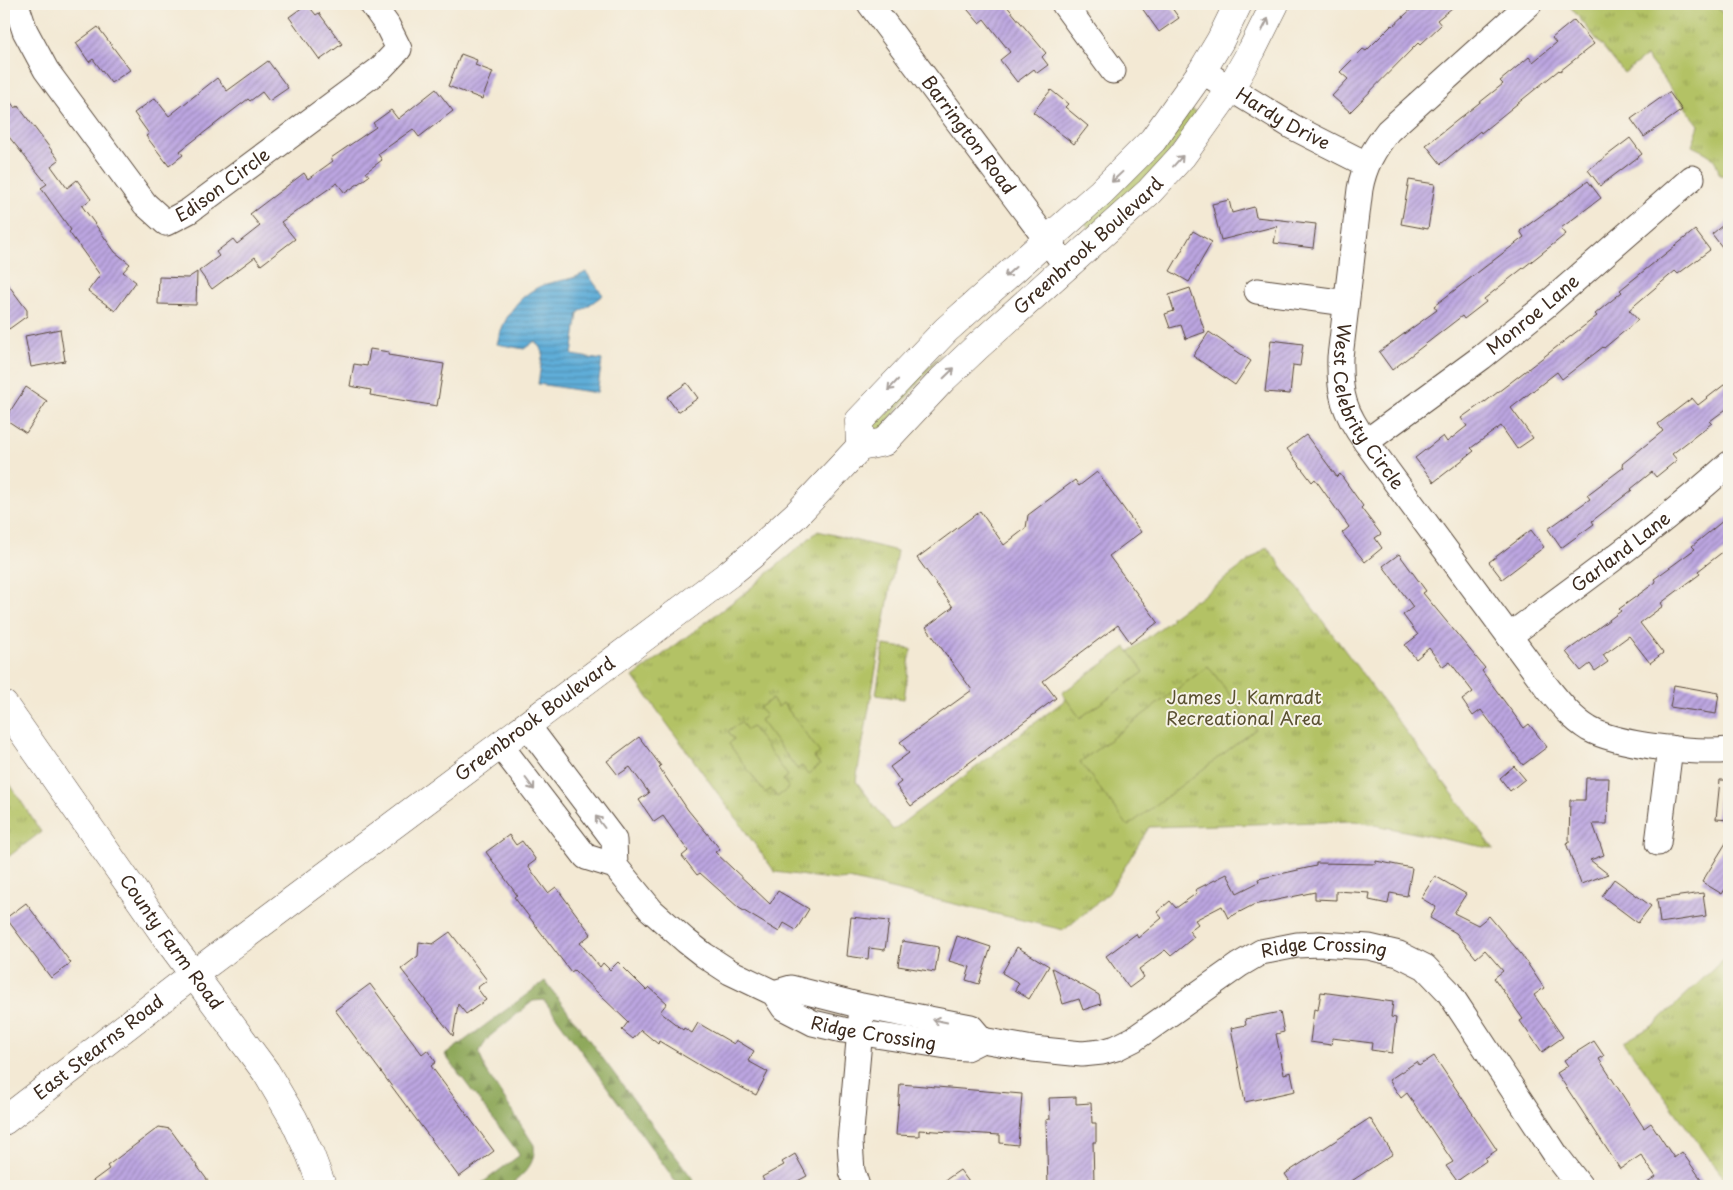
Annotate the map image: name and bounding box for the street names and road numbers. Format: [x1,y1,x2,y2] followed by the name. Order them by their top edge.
[916,69,1023,200] street label: Barrington Road
[1231,80,1335,156] street label: Hardy Drive
[170,140,275,228] street label: Edison Circle
[1007,170,1169,320] street label: Greenbrook Boulevard
[1480,267,1585,361] street label: Monroe Lane
[1328,322,1412,495] street label: West Celebrity Circle
[1565,504,1676,598] street label: Garland Lane
[448,649,620,787] street label: Greenbrook Boulevard
[114,868,230,1015] street label: County Farm Road
[1258,929,1390,964] street label: Ridge Crossing
[27,987,169,1105] street label: East Stearns Road
[808,1008,938,1056] street label: Ridge Crossing

